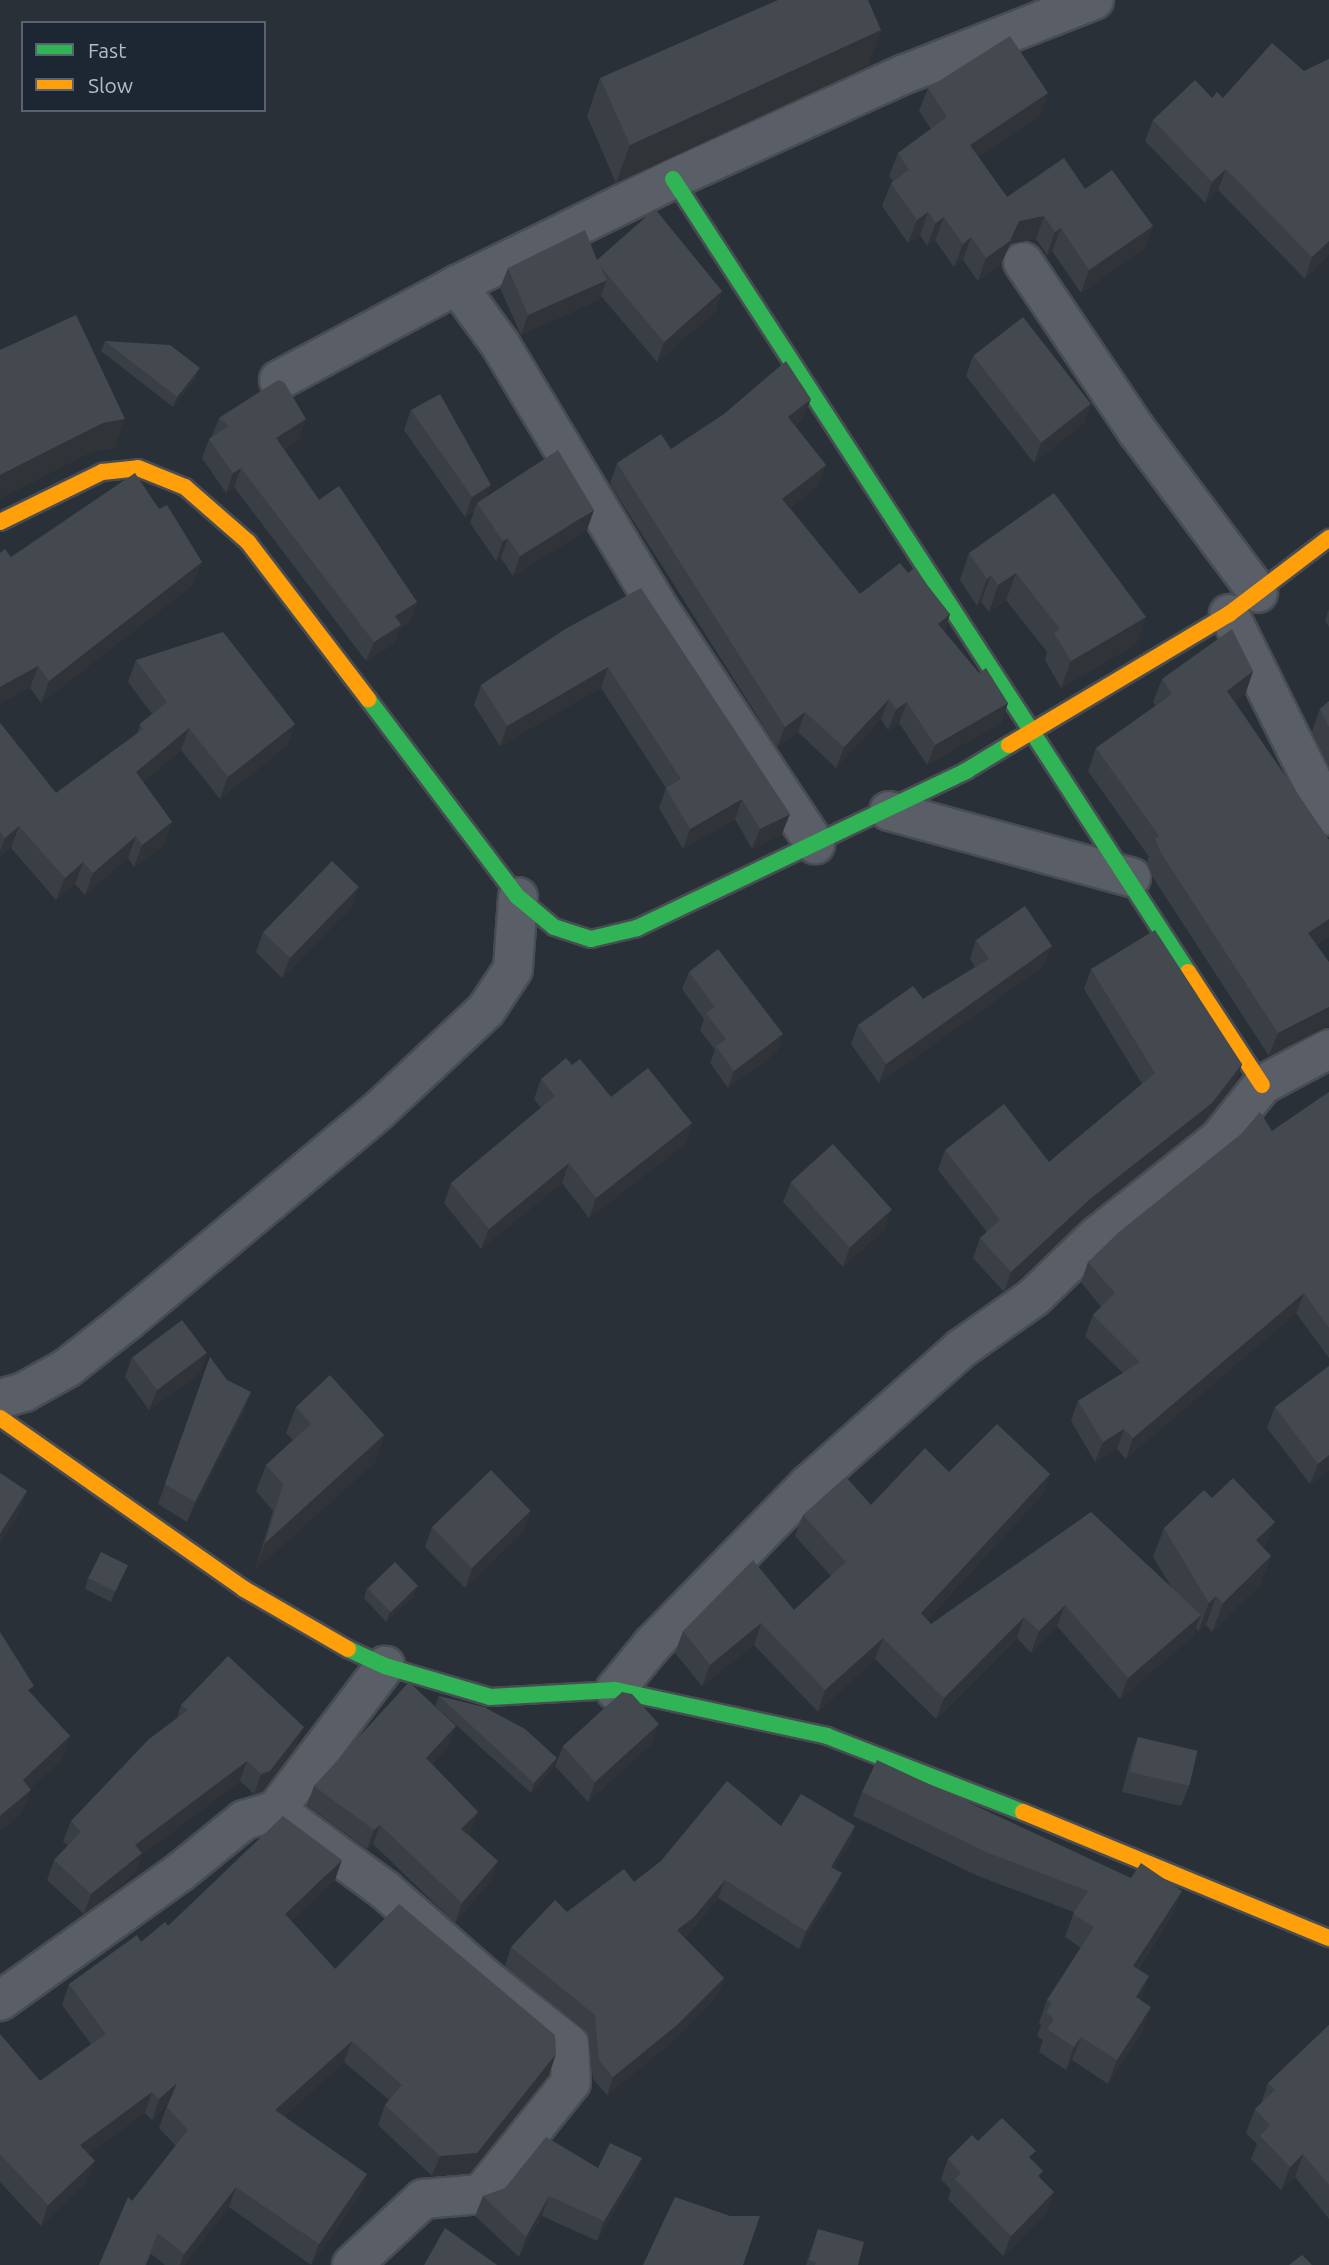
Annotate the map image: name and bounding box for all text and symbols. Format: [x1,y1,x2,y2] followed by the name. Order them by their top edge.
[21,21,266,112] legend
[88,38,126,62] text: Fast
[88,73,133,97] text: Slow

